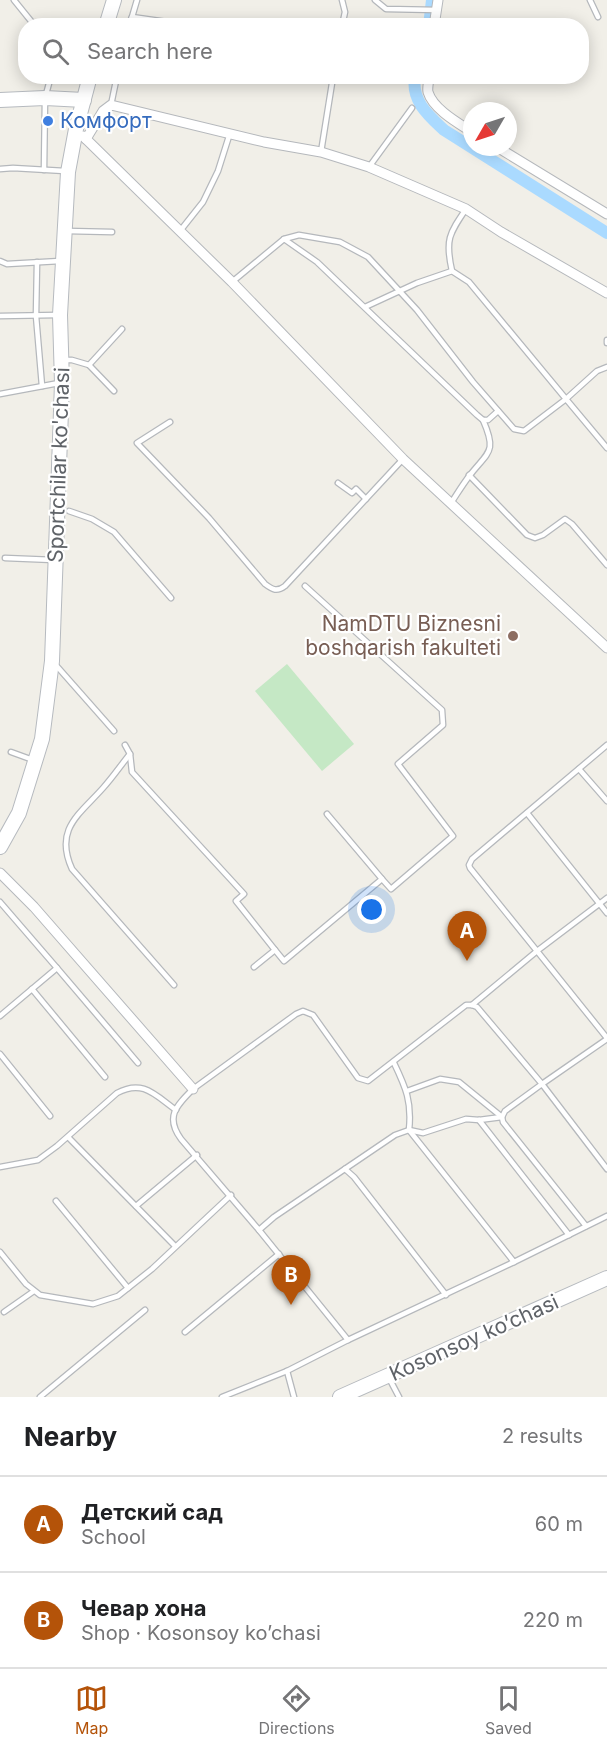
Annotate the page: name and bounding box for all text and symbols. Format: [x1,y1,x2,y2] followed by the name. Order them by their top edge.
[18,18,589,84] search box
[39,35,72,68] icon: search
[87,38,213,64] text: Search here
[463,102,517,156] north arrow
[60,108,152,133] place label: Комфорт
[41,114,55,128] marker: Комфорт
[43,367,74,563] street label: Sportchilar ko'chasi
[305,611,501,660] place label: NamDTU Biznesni boshqarish fakulteti
[506,629,520,643] marker: NamDTU Biznesni boshqarish fakulteti
[357,895,386,924] your location
[448,912,486,961] pin: A
[272,1256,310,1305] pin: B
[385,1289,562,1386] street label: Kosonsoy ko’chasi
[24,1421,117,1452] text: Nearby
[502,1424,583,1448] text: 2 results
[81,1499,223,1525] text: Детский сад
[36,1512,51,1536] text: A
[535,1512,583,1536] text: 60 m
[81,1525,146,1549] text: School
[81,1595,207,1621] text: Чевар хона
[37,1608,50,1632] text: B
[523,1608,583,1632] text: 220 m
[81,1621,321,1645] text: Shop · Kosonsoy ko’chasi
[75,1682,108,1738] tab: Map
[259,1682,335,1738] tab: Directions
[485,1682,532,1738] tab: Saved

